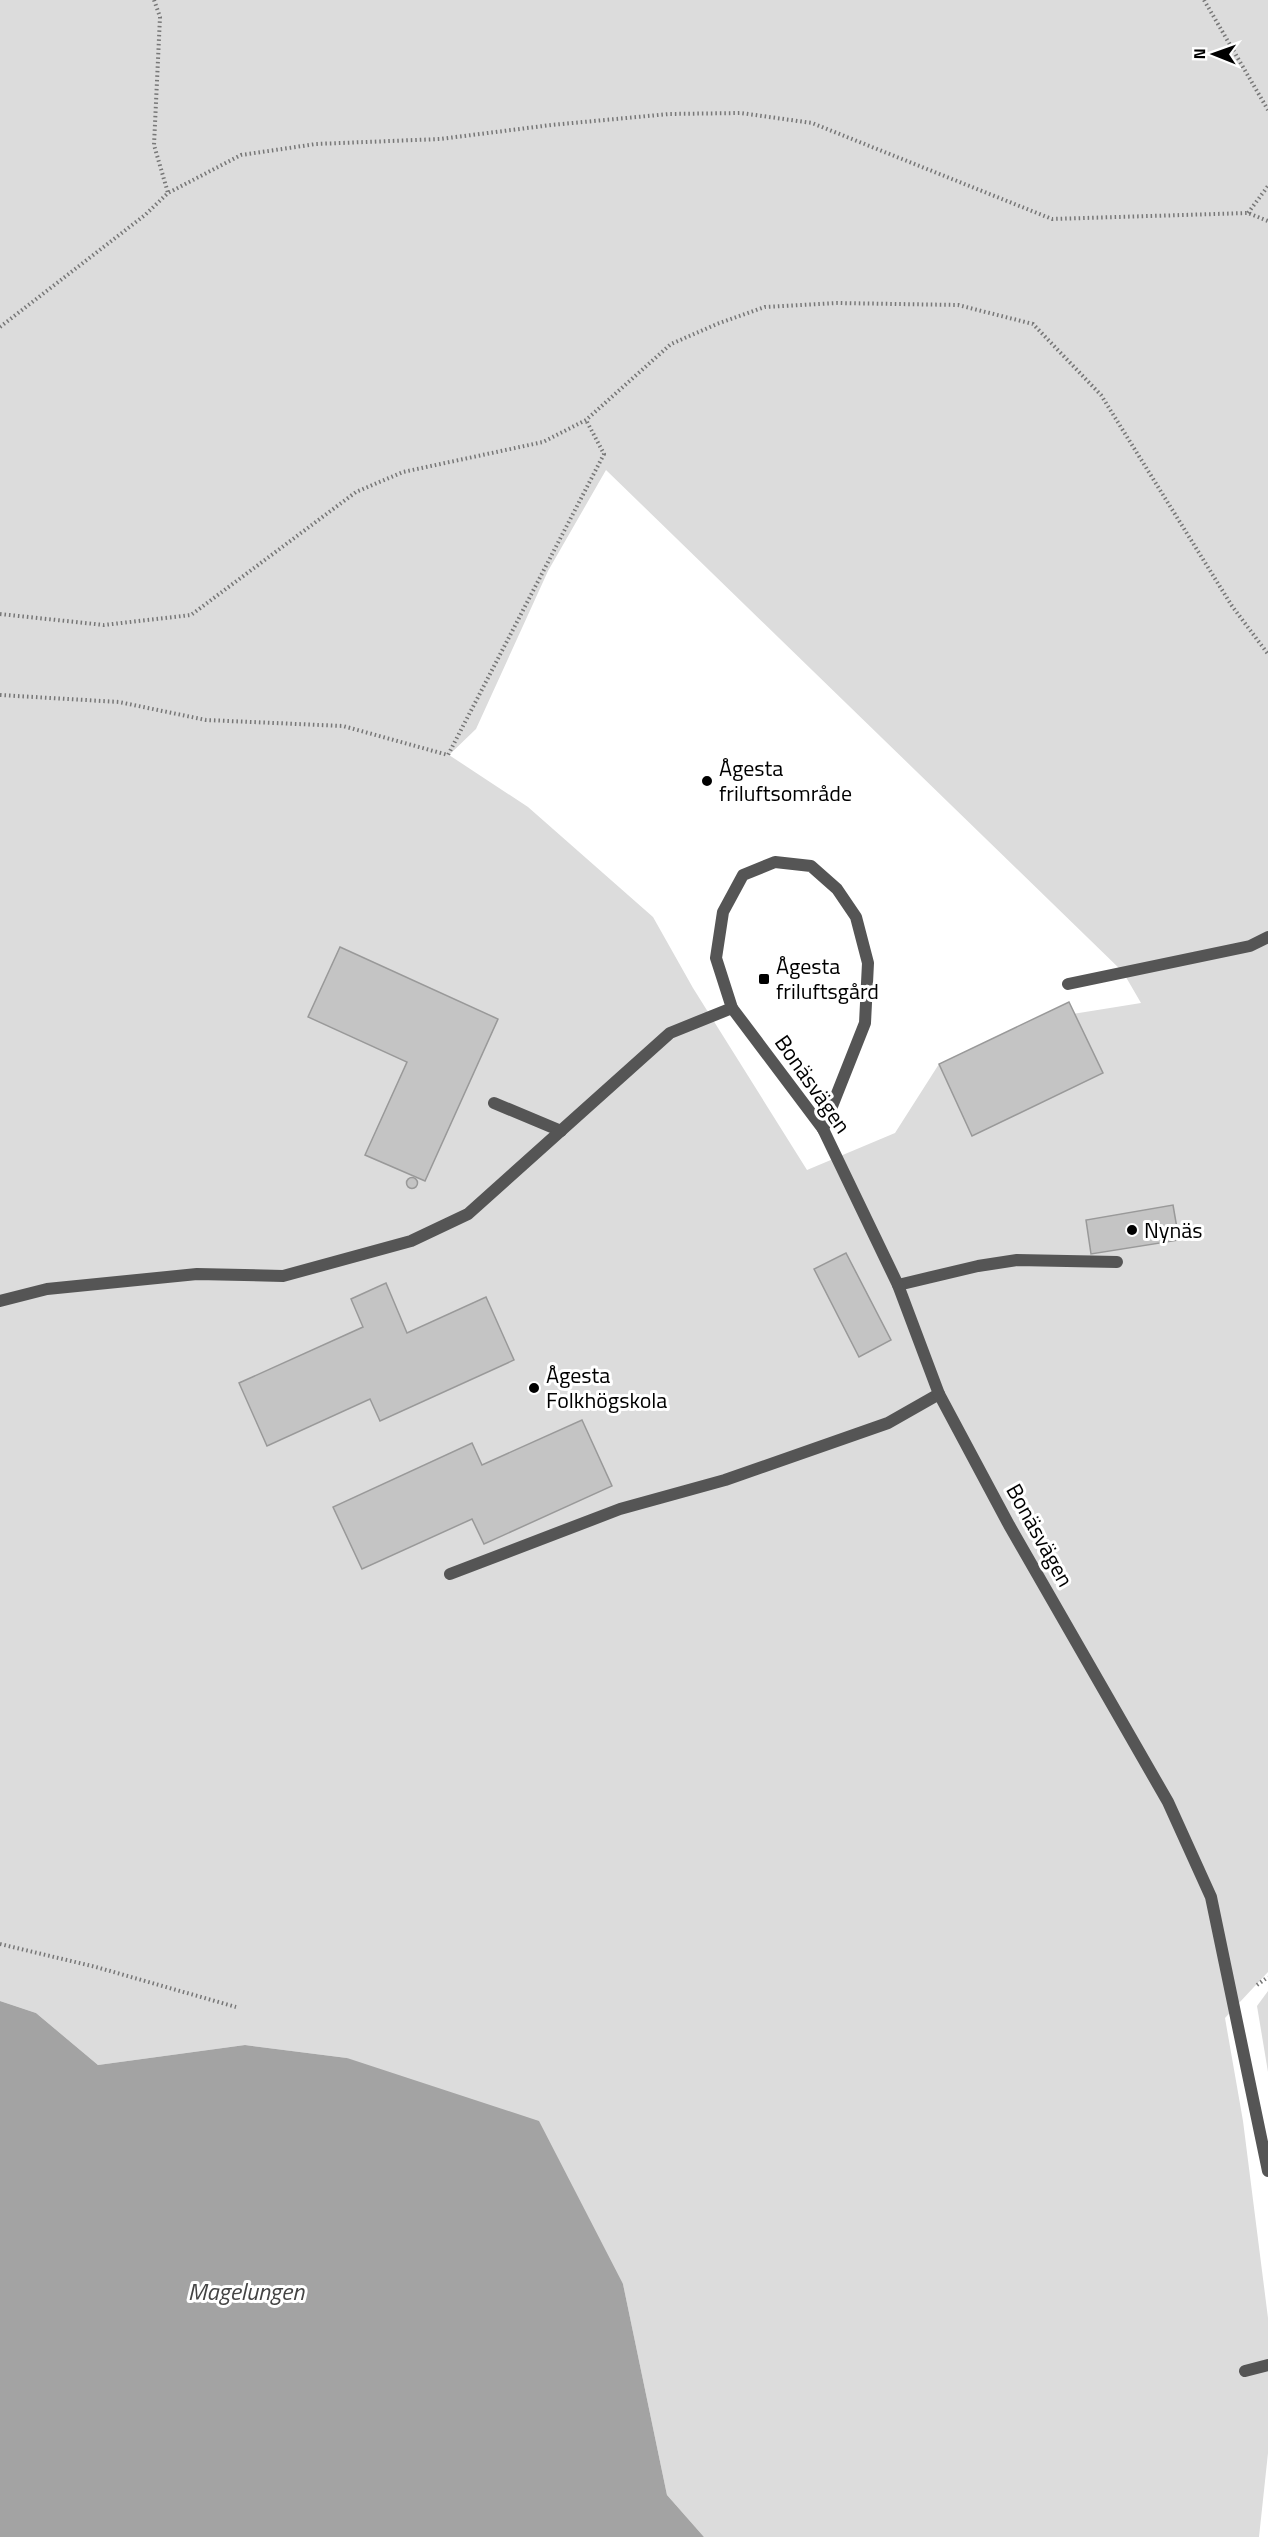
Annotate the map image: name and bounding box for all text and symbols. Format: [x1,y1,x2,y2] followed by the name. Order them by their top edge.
[1184,24,1244,84] north arrow
[1187,48,1211,59] text: N
[719,751,852,810] place label: Ågesta friluftsområde
[700,774,714,788] marker: Ågesta friluftsområde
[776,949,879,1008] place label: Ågesta friluftsgård
[757,972,771,986] marker: Ågesta friluftsgård
[766,1028,860,1140] street label: Bonäsvägen
[1144,1213,1203,1247] place label: Nynäs
[1125,1223,1139,1237] marker: Nynäs
[546,1358,667,1417] place label: Ågesta Folkhögskola
[527,1381,541,1395] marker: Ågesta Folkhögskola
[998,1477,1082,1593] street label: Bonäsvägen
[188,2273,305,2309] water label: Magelungen

